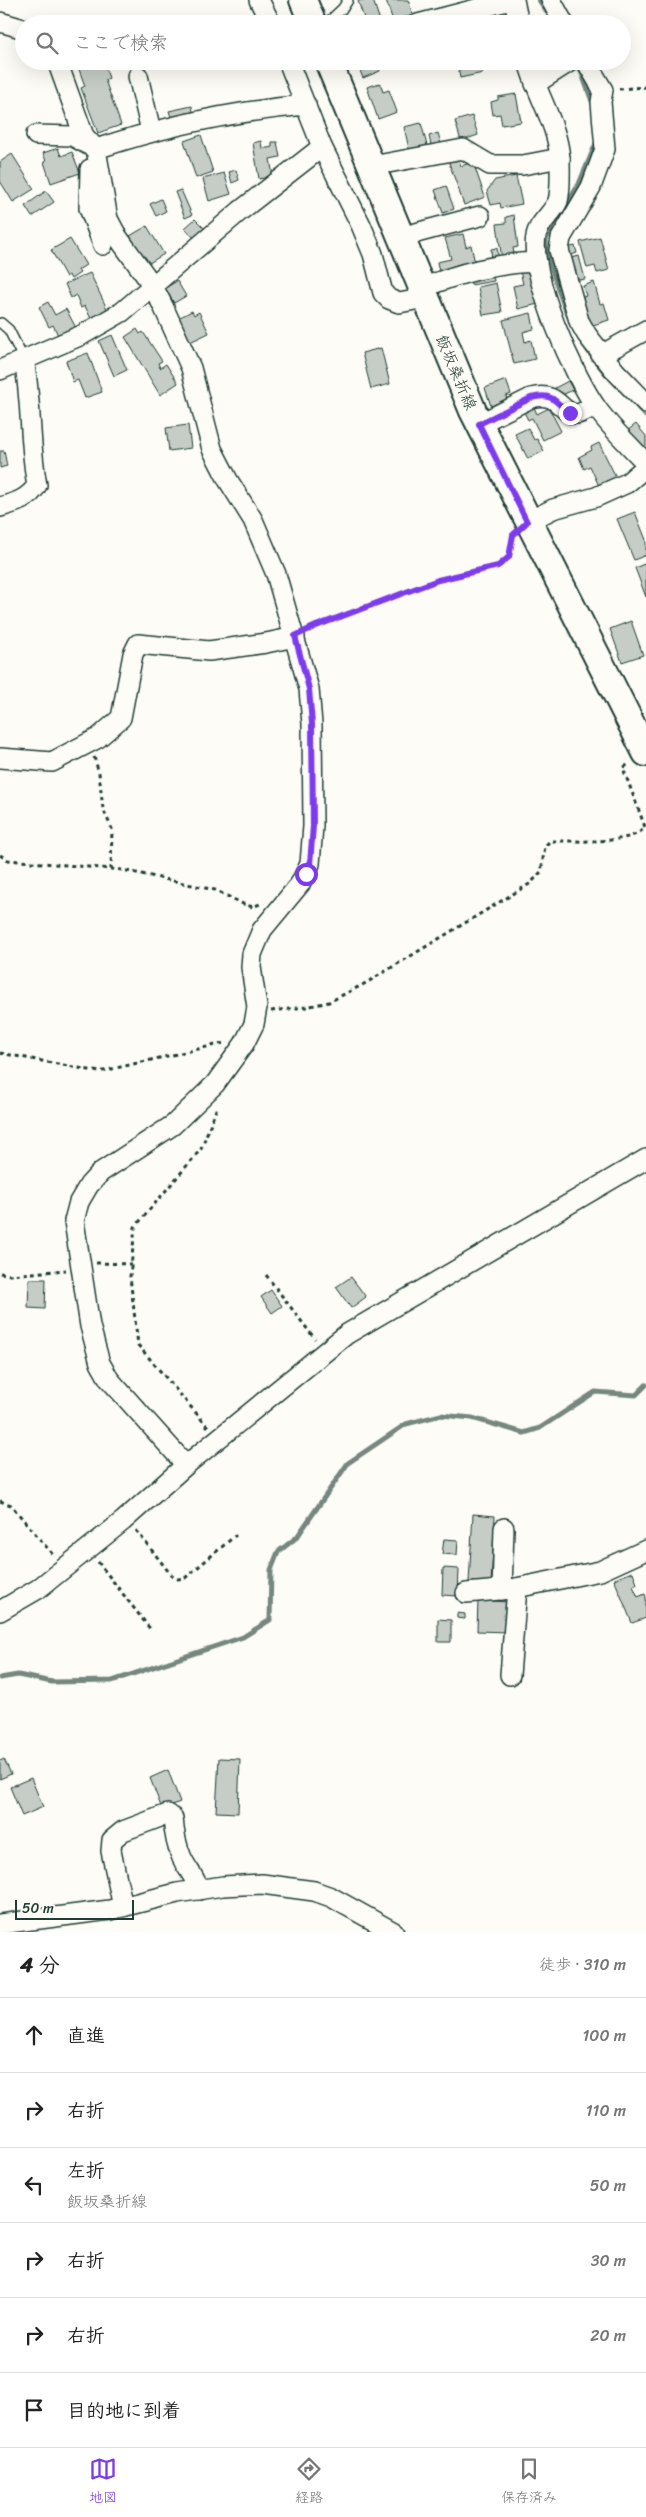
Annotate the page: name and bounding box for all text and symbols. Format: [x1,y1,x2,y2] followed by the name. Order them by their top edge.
[15,15,631,70] search box
[73,26,168,59] text: ここで検索
[33,29,61,57] icon: search
[428,330,486,415] street label: 飯坂桑折線
[559,402,582,425] route end
[295,863,318,886] route start
[22,1896,54,1921] text: 50 m
[15,1897,134,1920] scale bar
[20,1946,60,1984] text: 4 分
[539,1950,626,1979] text: 徒歩 · 310 m
[67,2019,105,2052] text: 直進
[20,2021,48,2049] icon: ahead
[582,2021,626,2050] text: 100 m
[67,2094,105,2127] text: 右折
[20,2096,48,2124] icon: right
[586,2096,626,2125] text: 110 m
[67,2154,105,2187] text: 左折
[20,2171,48,2199] icon: left
[590,2171,626,2200] text: 50 m
[67,2187,147,2216] text: 飯坂桑折線
[67,2244,105,2277] text: 右折
[20,2246,48,2274] icon: right
[591,2246,626,2275] text: 30 m
[67,2319,105,2352] text: 右折
[20,2321,48,2349] icon: right
[590,2321,626,2350] text: 20 m
[67,2394,181,2427] text: 目的地に到着
[20,2396,48,2424] icon: arrive
[89,2455,117,2510] tab: 地図
[295,2455,323,2510] tab: 経路
[501,2455,557,2510] tab: 保存済み

